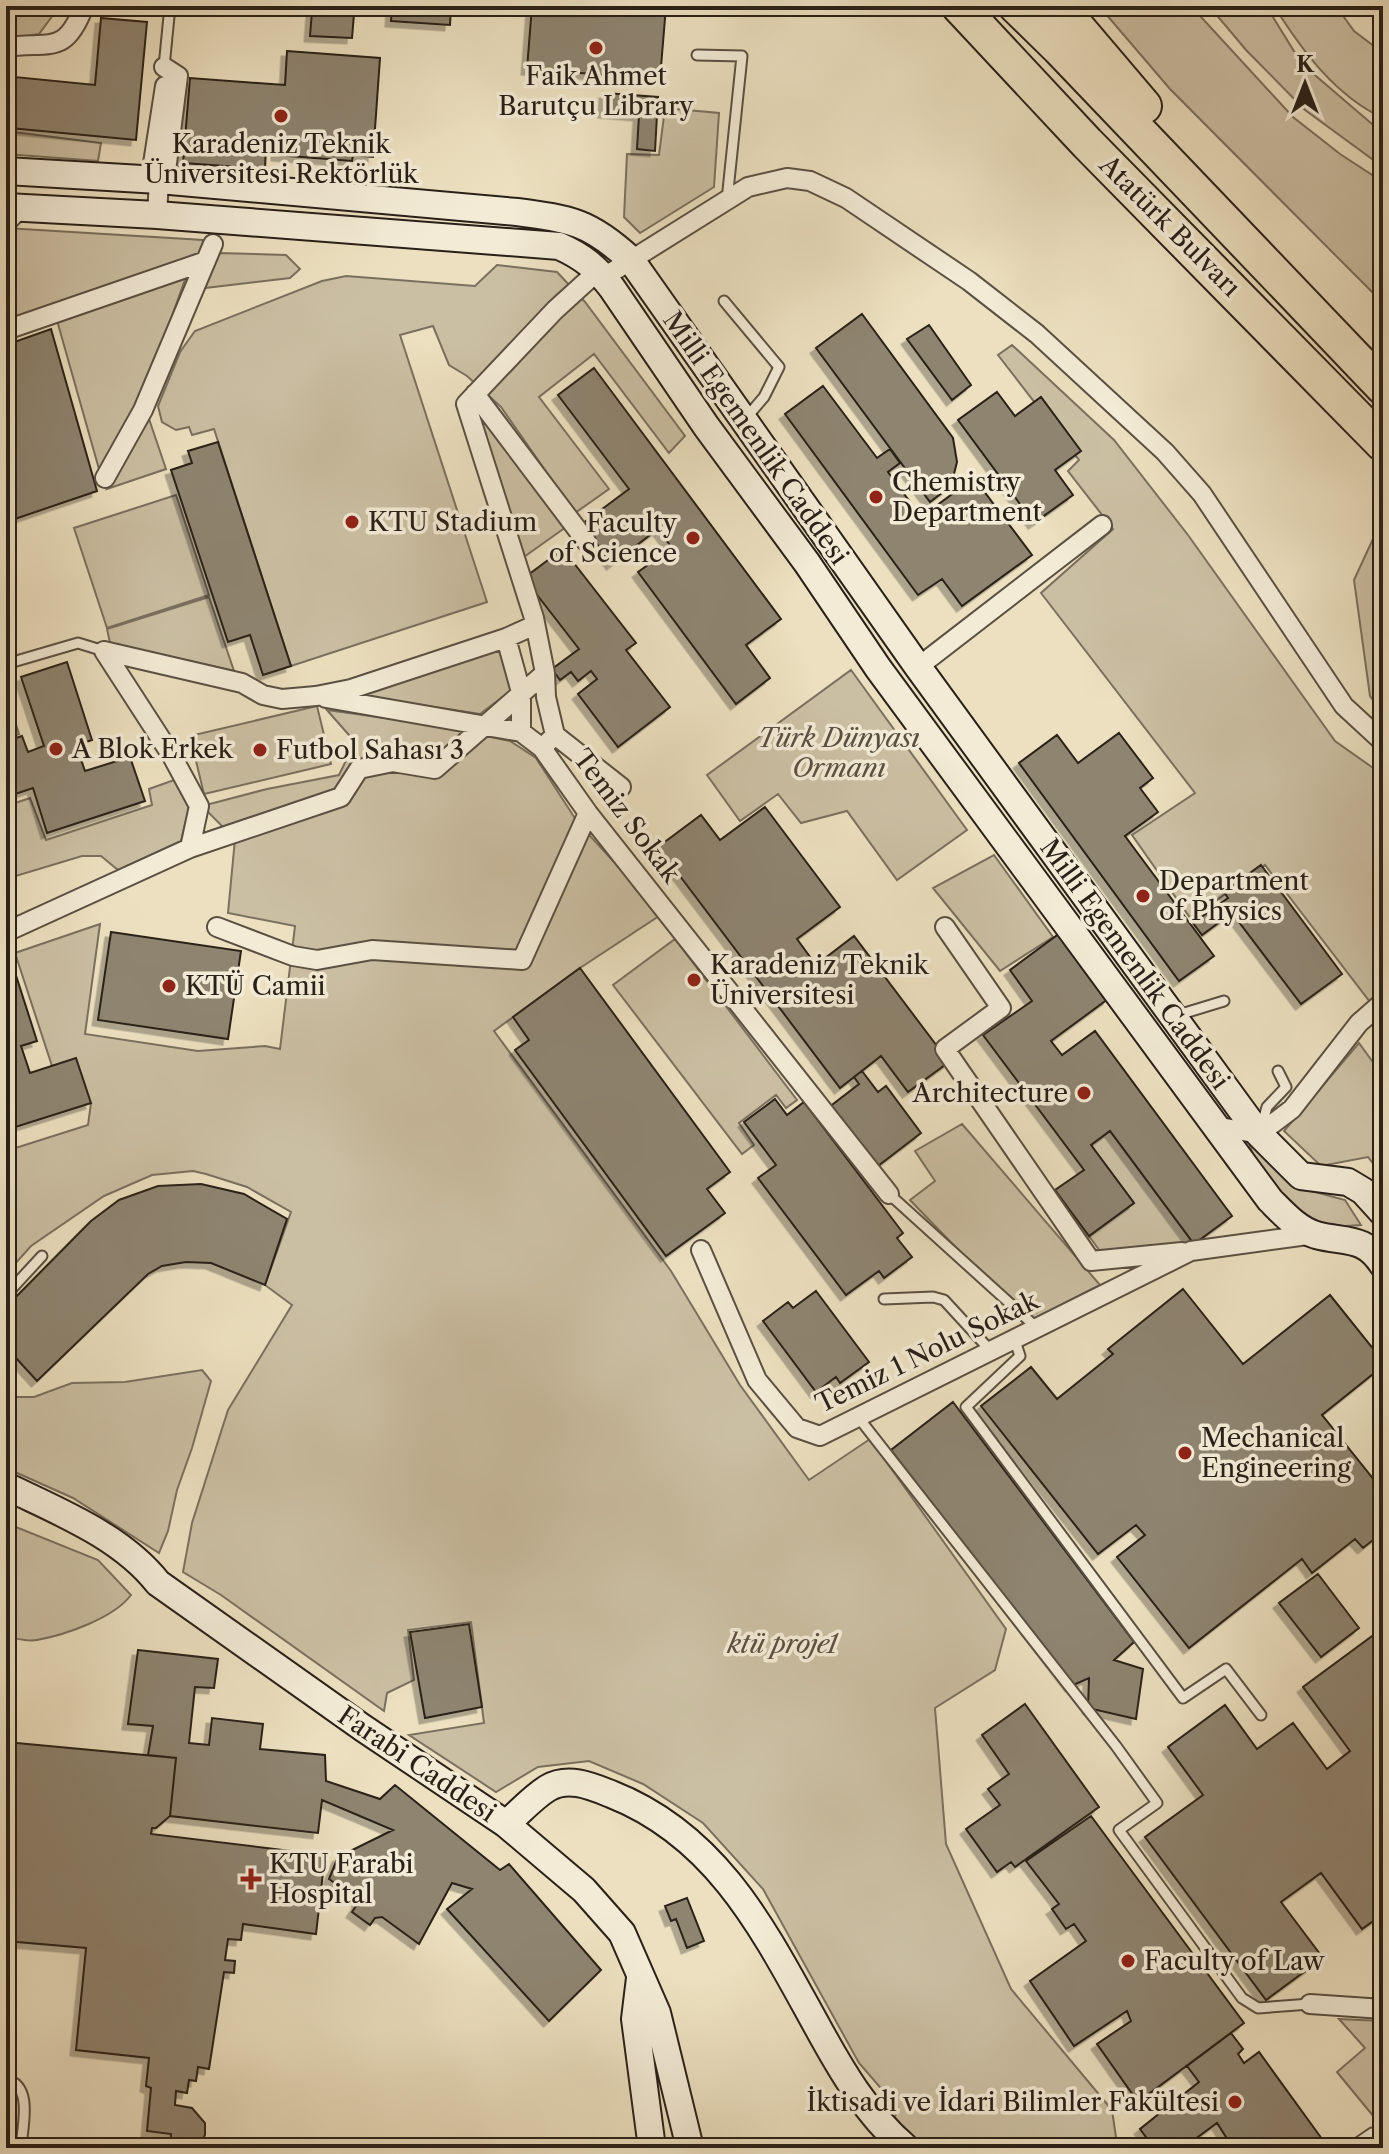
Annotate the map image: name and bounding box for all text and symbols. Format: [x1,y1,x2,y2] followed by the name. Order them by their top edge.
[587,39,605,57] marker: Faik Ahmet Barutçu Library
[1265,44,1345,124] north arrow
[1296,51,1315,78] text: K
[498,60,694,122] place label: Faik Ahmet Barutçu Library
[272,107,290,125] marker: Karadeniz Teknik Üniversitesi Rektörlük
[144,128,419,190] place label: Karadeniz Teknik Üniversitesi Rektörlük
[1092,148,1247,303] street label: Atatürk Bulvarı
[656,305,856,571] street label: Milli Egemenlik Caddesi
[892,466,1043,528] place label: Chemistry Department
[867,488,885,506] marker: Chemistry Department
[368,506,537,538] place label: KTU Stadium
[549,507,678,569] place label: Faculty of Science
[343,513,361,531] marker: KTU Stadium
[684,529,702,547] marker: Faculty of Science
[758,722,920,784] park label: Türk Dünyası Ormanı
[71,733,234,765] place label: A Blok Erkek
[276,734,464,766] place label: Futbol Sahası 3
[47,740,65,758] marker: A Blok Erkek
[251,741,269,759] marker: Futbol Sahası 3
[566,743,688,890] street label: Temiz Sokak
[1033,833,1237,1096] street label: Milli Egemenlik Caddesi
[1159,865,1310,927] place label: Department of Physics
[1134,887,1152,905] marker: Department of Physics
[710,949,929,1011] place label: Karadeniz Teknik Üniversitesi
[185,970,326,1002] place label: KTÜ Camii
[685,971,703,989] marker: Karadeniz Teknik Üniversitesi
[160,977,178,995] marker: KTÜ Camii
[912,1077,1068,1109] place label: Architecture
[1075,1084,1093,1102] marker: Architecture
[810,1284,1045,1420] street label: Temiz 1 Nolu Sokak
[1201,1422,1351,1484] place label: Mechanical Engineering
[1176,1444,1194,1462] marker: Mechanical Engineering
[726,1628,840,1660] park label: ktü proje1
[332,1699,502,1829] street label: Farabi Caddesi
[269,1848,414,1910] place label: KTU Farabi Hospital
[240,1868,262,1890] marker: KTU Farabi Hospital
[1144,1945,1325,1977] place label: Faculty of Law
[1119,1952,1137,1970] marker: Faculty of Law
[806,2086,1219,2118] place label: İktisadi ve İdari Bilimler Fakültesi
[1226,2093,1244,2111] marker: İktisadi ve İdari Bilimler Fakültesi

